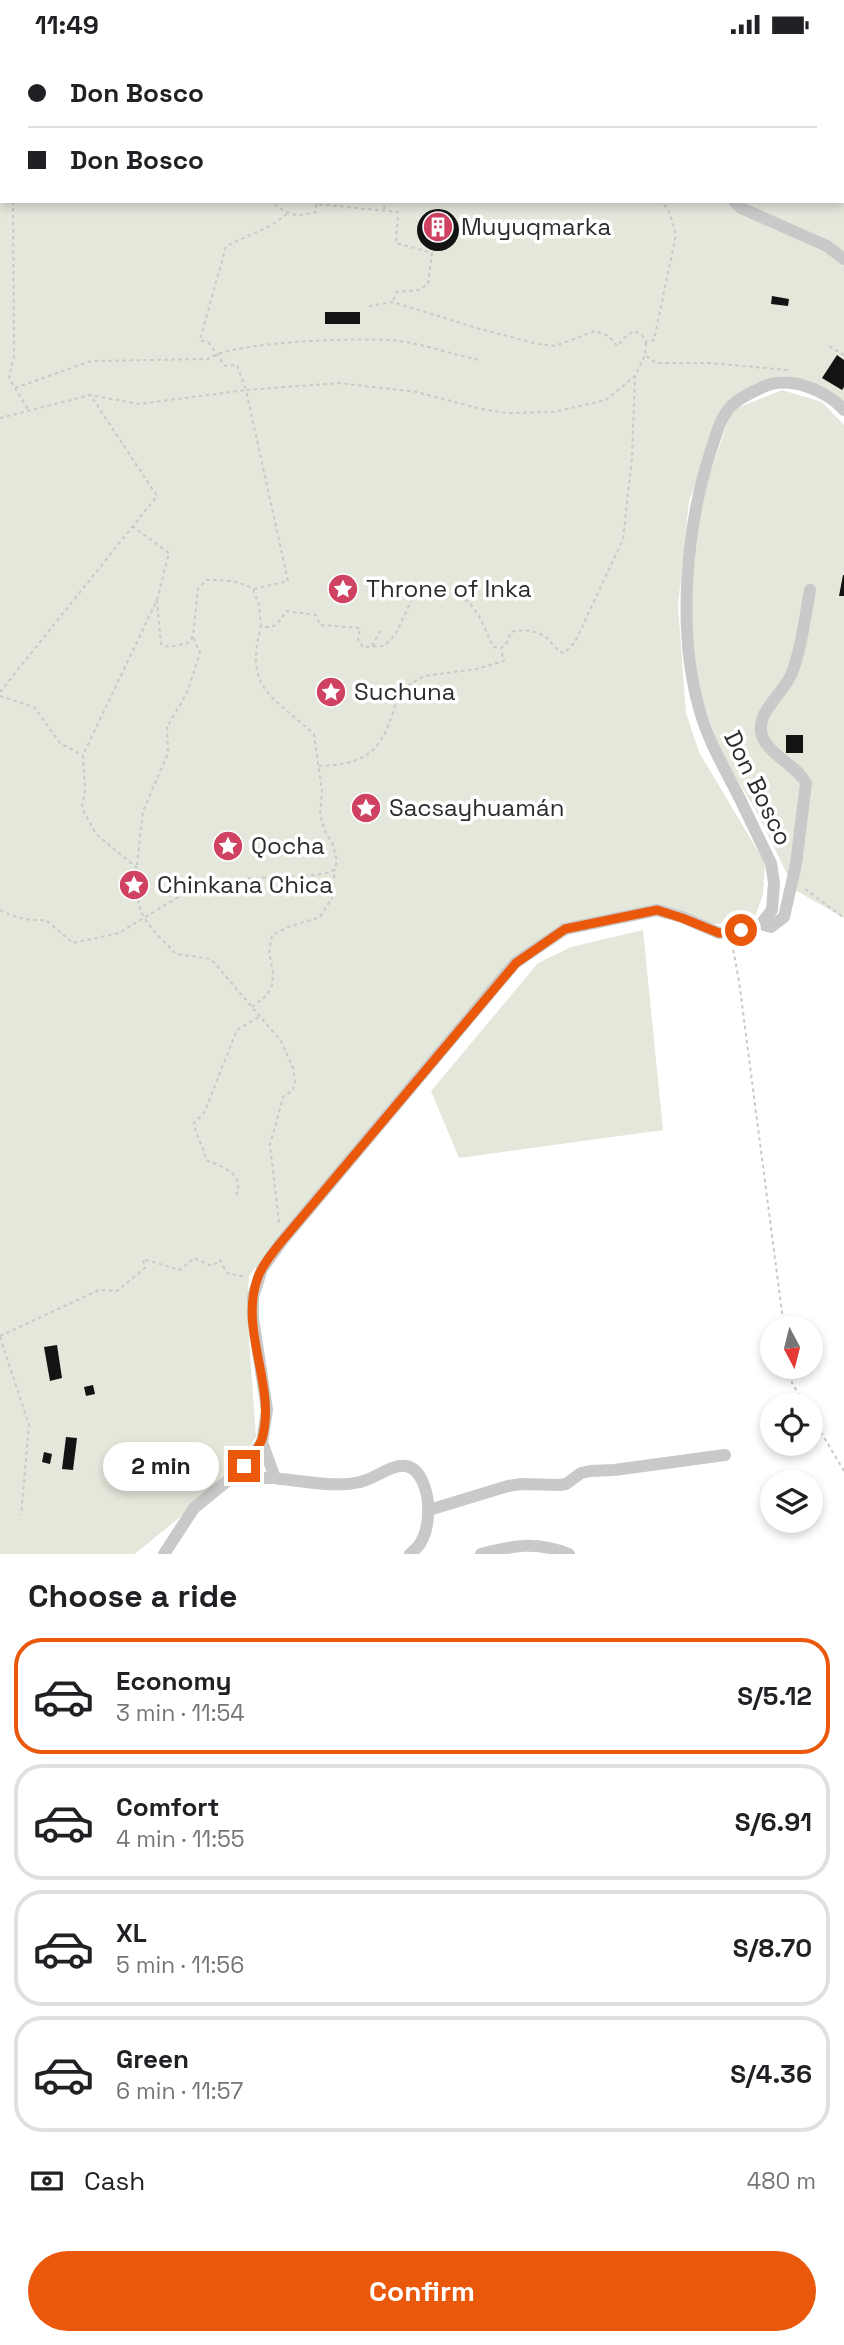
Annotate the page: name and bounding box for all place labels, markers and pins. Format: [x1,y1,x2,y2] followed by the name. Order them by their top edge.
[421,210,455,244] building icon: Muyuqmarka
[461,211,611,242] place label: Muyuqmarka
[326,572,360,606] place icon: Throne of Inka
[366,573,532,604] place label: Throne of Inka
[314,675,348,709] place icon: Suchuna
[354,676,456,707] place label: Suchuna
[349,791,383,825] place icon: Sacsayhuamán
[389,792,564,823] place label: Sacsayhuamán
[211,829,245,863] place icon: Qocha
[251,830,325,861] place label: Qocha
[117,868,151,902] place icon: Chinkana Chica
[157,869,333,900] place label: Chinkana Chica

